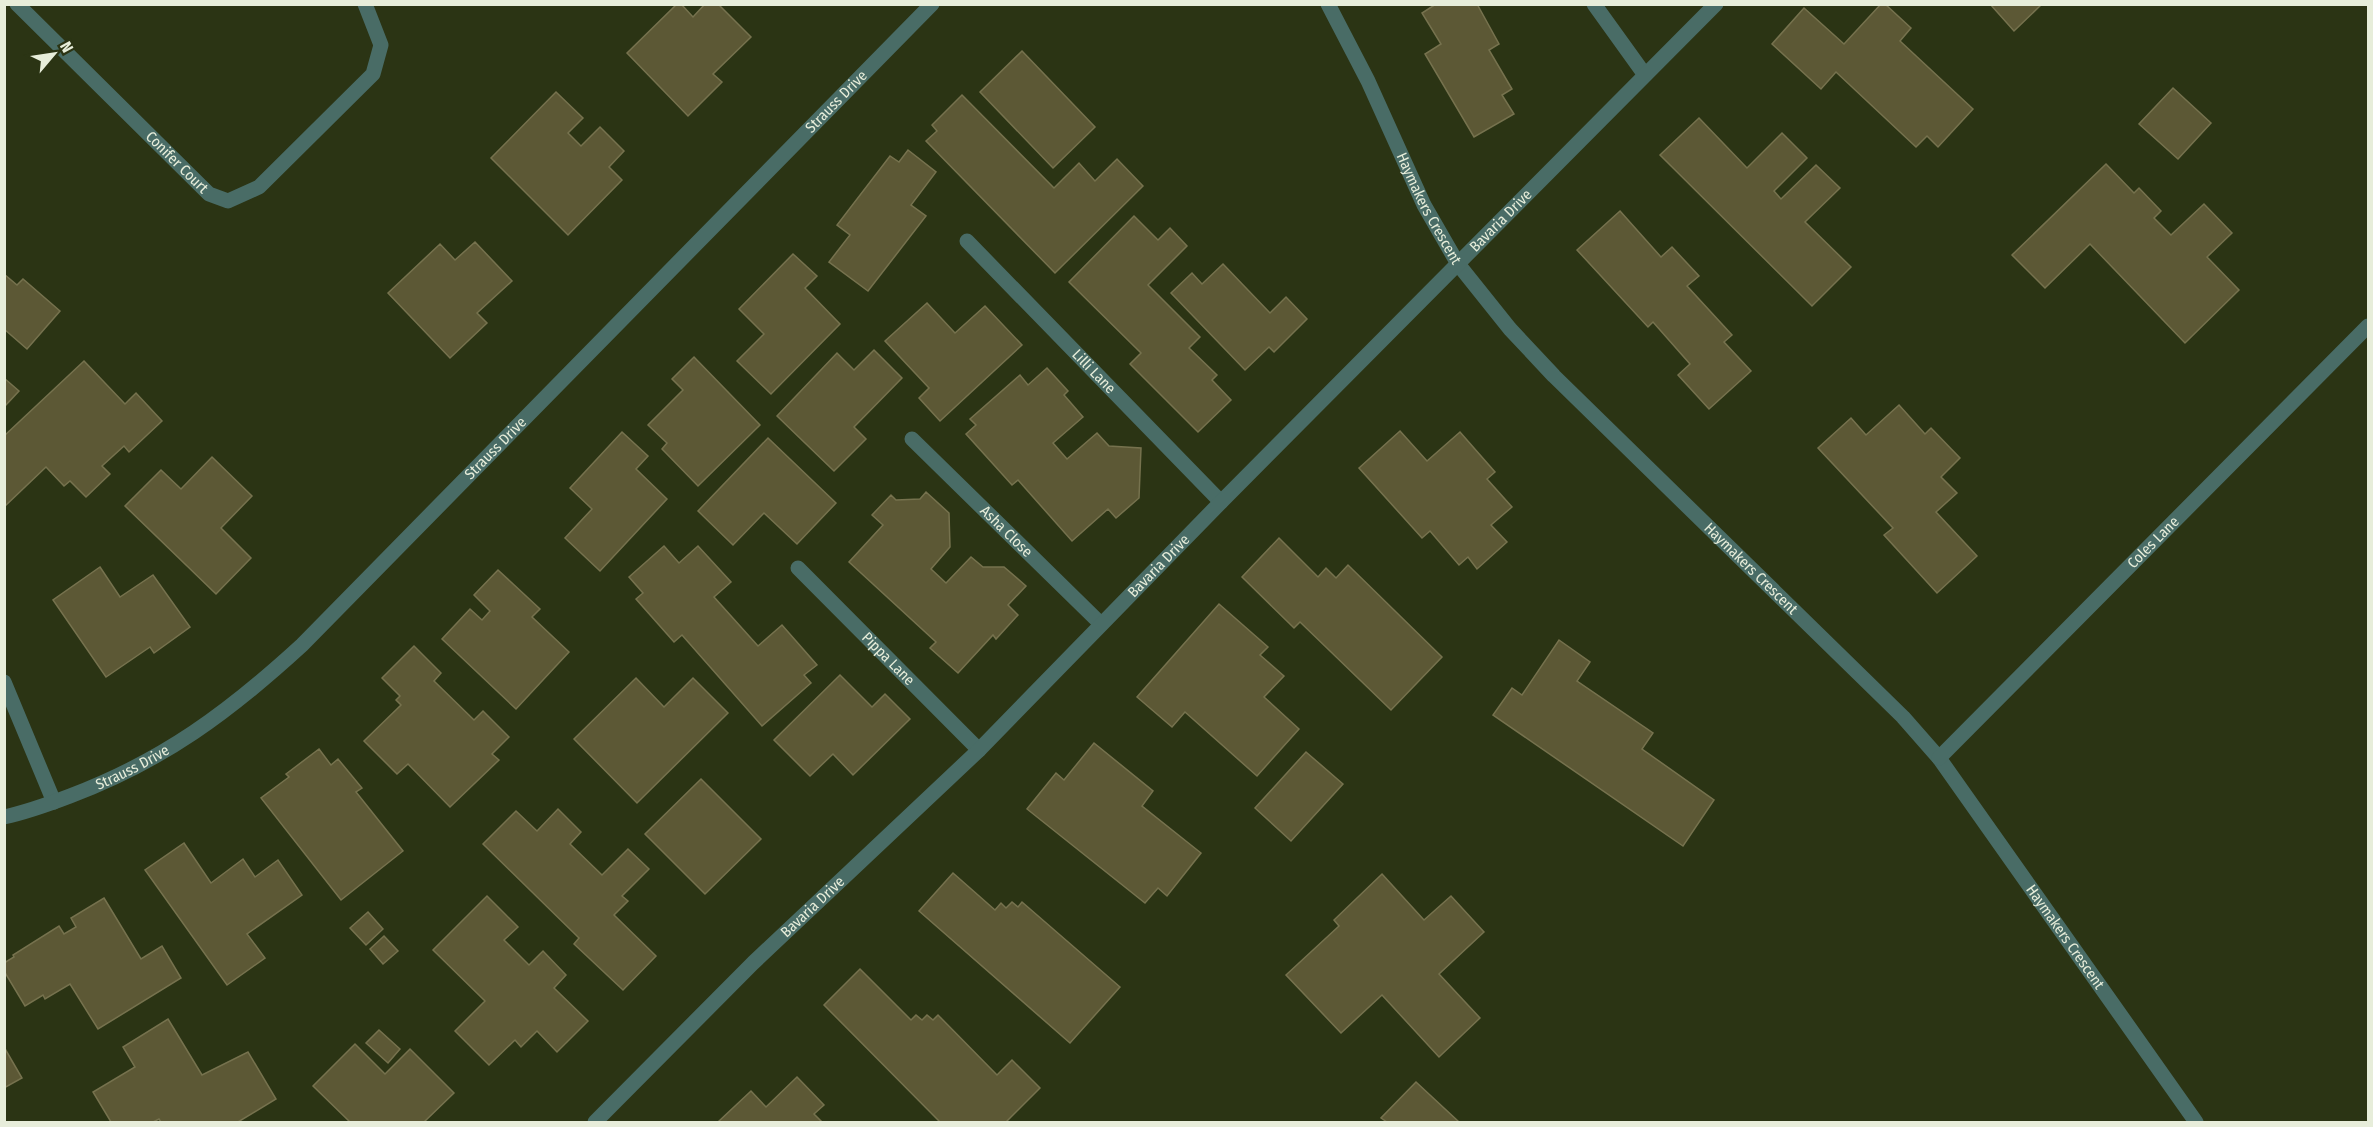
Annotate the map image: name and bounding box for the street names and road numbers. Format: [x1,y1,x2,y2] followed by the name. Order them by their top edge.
[802,67,871,137] street label: Strauss Drive
[142,127,212,197] street label: Conifer Court
[1393,150,1465,268] street label: Haymakers Crescent
[1466,186,1536,256] street label: Bavaria Drive
[1068,345,1120,397] street label: Lilli Lane
[461,413,530,483] street label: Strauss Drive
[976,502,1036,561] street label: Asha Close
[2124,513,2183,572] street label: Coles Lane
[1701,519,1802,618] street label: Haymakers Crescent
[1124,531,1193,601] street label: Bavaria Drive
[858,628,918,689] street label: Pippa Lane
[93,741,173,794] street label: Strauss Drive
[777,873,848,941] street label: Bavaria Drive
[2022,881,2108,993] street label: Haymakers Crescent

